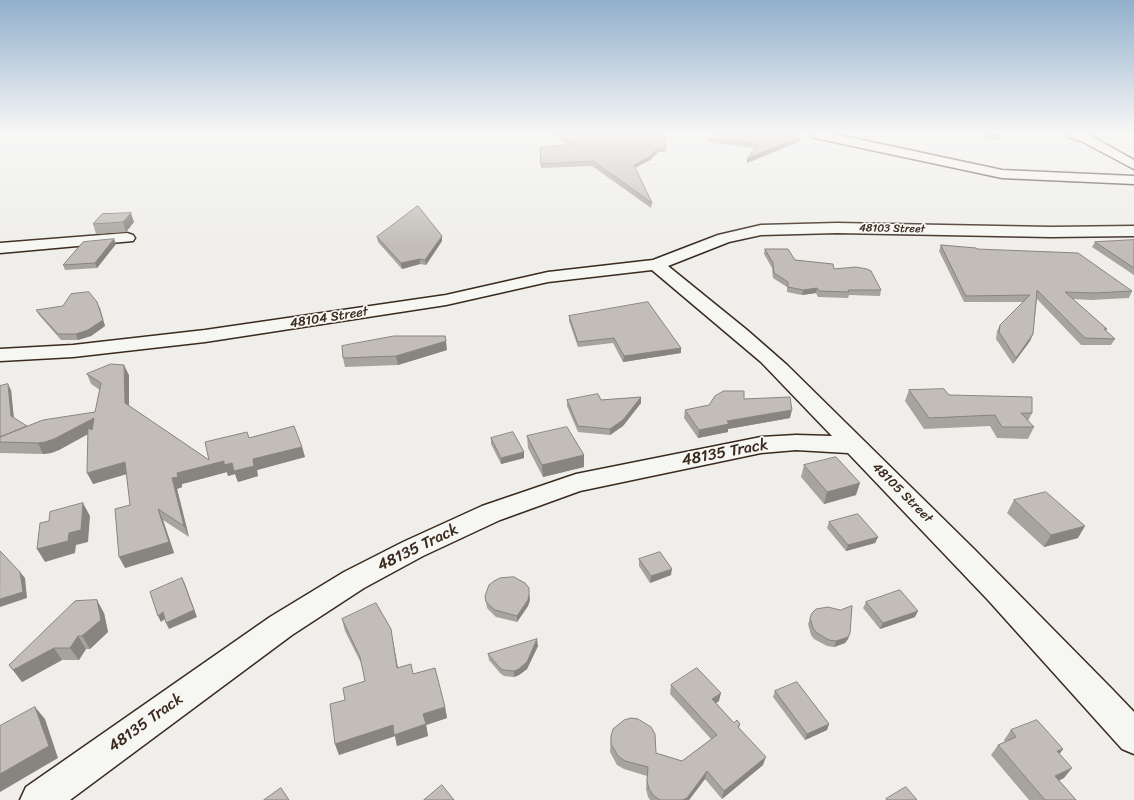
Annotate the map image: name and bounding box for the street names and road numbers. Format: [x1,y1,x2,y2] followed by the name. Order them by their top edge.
[859,222,925,236] street label: 48103 Street
[289,304,369,332] street label: 48104 Street
[680,435,770,471] street label: 48135 Track
[869,460,935,526] street label: 48105 Street
[374,520,462,576] street label: 48135 Track
[105,689,187,757] street label: 48135 Track

